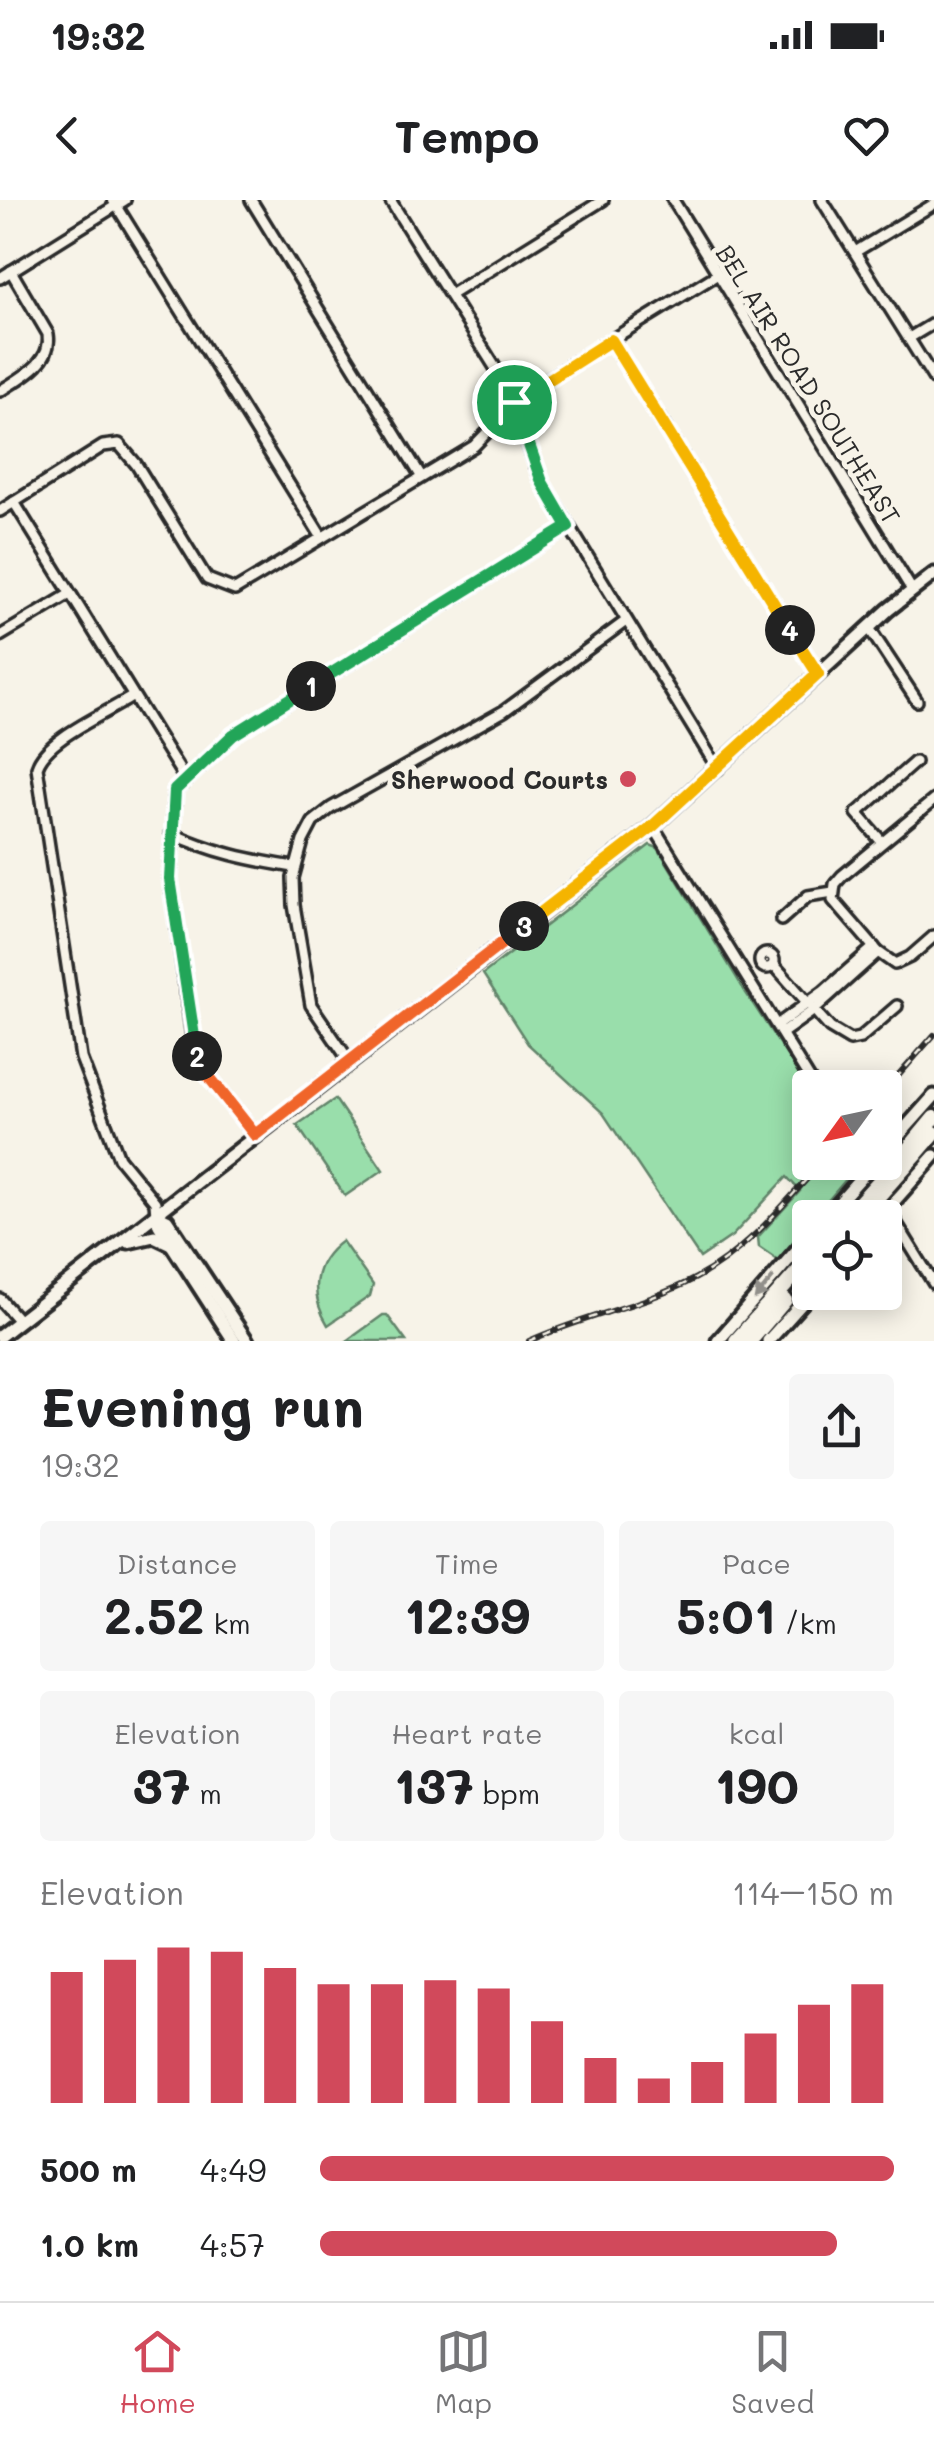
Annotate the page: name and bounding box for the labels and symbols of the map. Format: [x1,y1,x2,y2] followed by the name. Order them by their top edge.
[710,238,908,530] street label: BEL AIR ROAD SOUTHEAST
[472,360,557,445] pin
[765,605,815,655] pin: 4
[286,661,336,711] pin: 1
[391,763,608,795] place label: Sherwood Courts
[617,768,639,790] marker: Sherwood Courts
[499,901,549,951] pin: 3
[172,1031,222,1081] pin: 2
[792,1070,902,1180] north arrow
[753,1275,775,1300] one-way arrow

